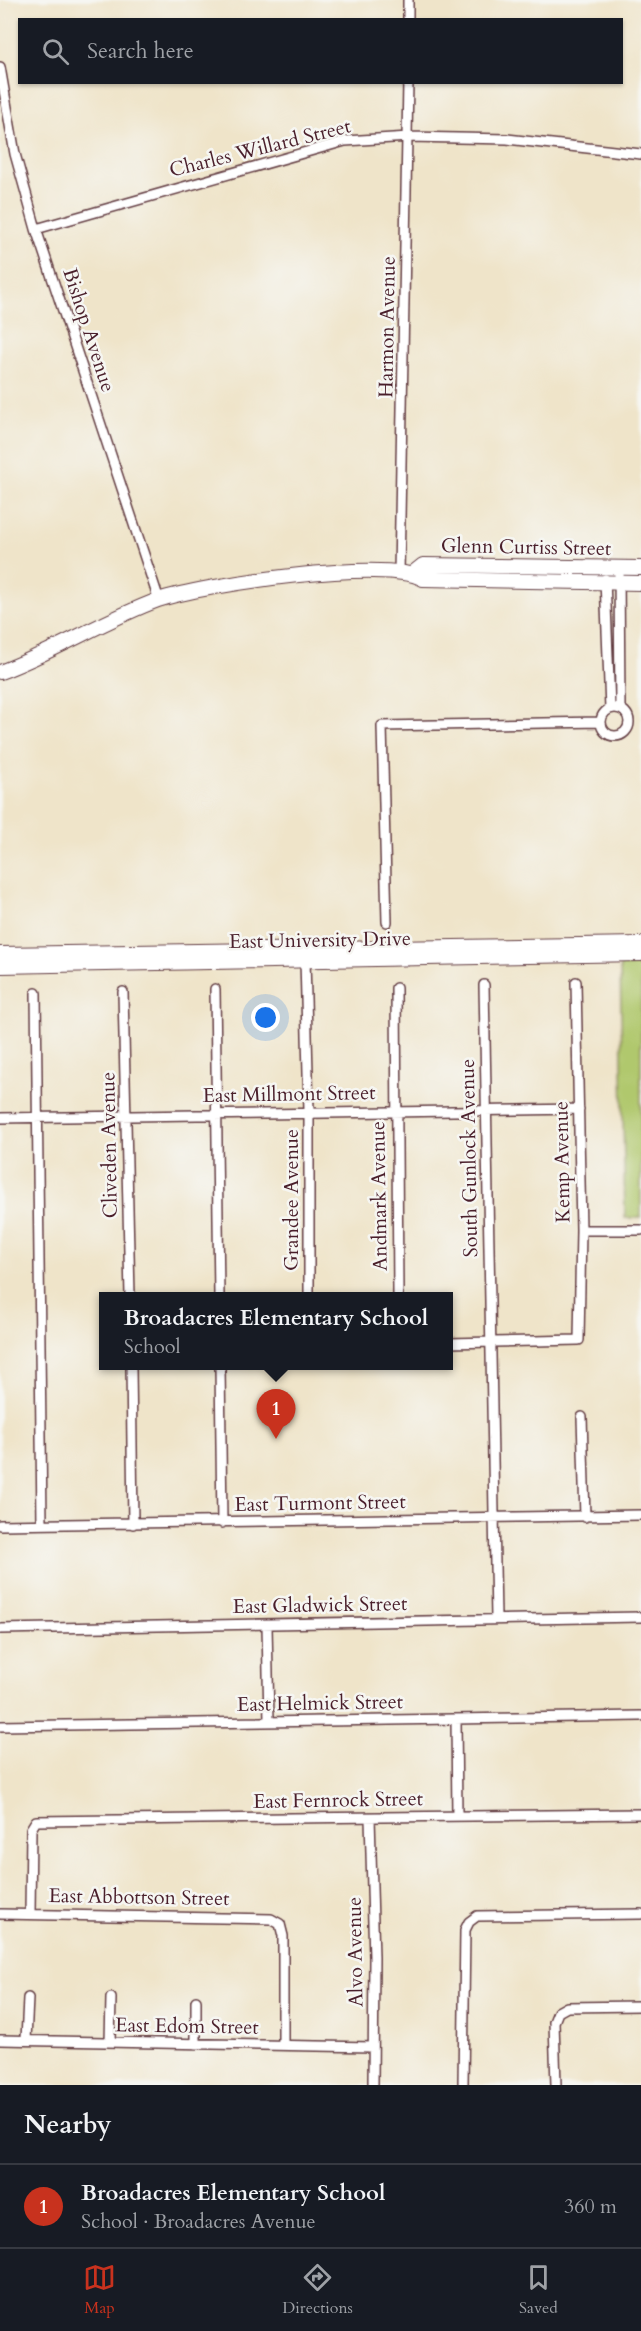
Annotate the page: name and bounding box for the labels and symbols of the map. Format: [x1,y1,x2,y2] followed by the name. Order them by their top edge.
[166,112,354,184] street label: Charles Willard Street
[372,256,402,398] street label: Harmon Avenue
[56,265,122,395] street label: Bishop Avenue
[441,532,612,562] street label: Glenn Curtiss Street
[229,925,411,955] street label: East University Drive
[251,1003,280,1032] your location
[454,1058,484,1258] street label: South Gunlock Avenue
[94,1072,124,1218] street label: Cliveden Avenue
[202,1079,376,1109] street label: East Millmont Street
[547,1101,577,1223] street label: Kemp Avenue
[364,1121,394,1271] street label: Andmark Avenue
[278,1129,305,1271] street label: Grandee Avenue
[256,1390,296,1439] pin: 1
[234,1488,407,1518] street label: East Turmont Street
[233,1590,408,1620] street label: East Gladwick Street
[237,1688,404,1718] street label: East Helmick Street
[253,1785,424,1815] street label: East Fernrock Street
[48,1882,230,1912] street label: East Abbottson Street
[341,1897,369,2007] street label: Alvo Avenue
[115,2011,260,2041] street label: East Edom Street

